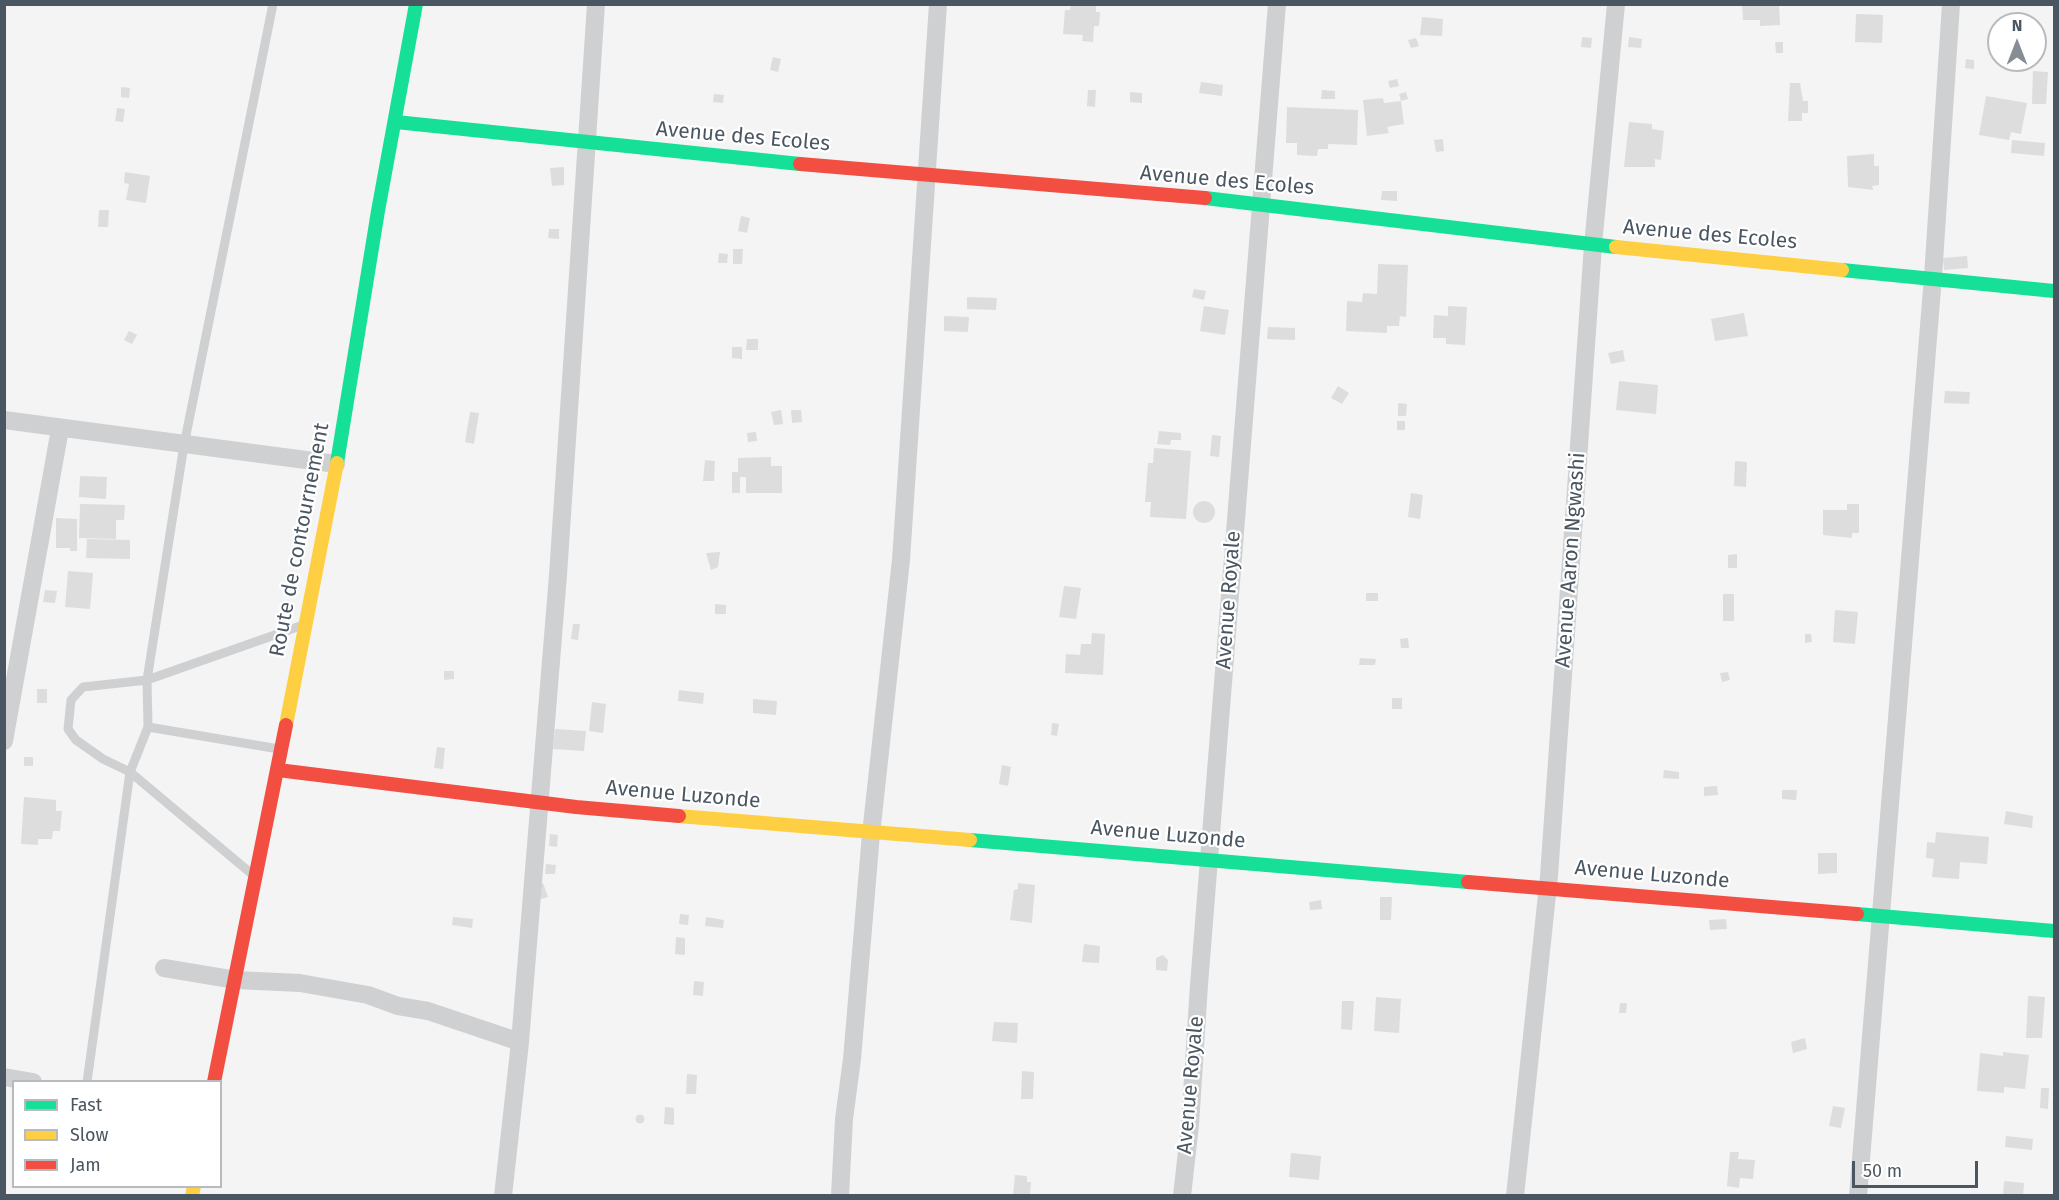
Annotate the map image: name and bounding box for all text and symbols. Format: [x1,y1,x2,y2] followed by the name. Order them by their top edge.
[1987,12,2047,72] north arrow
[2012,16,2022,35] text: N
[655,117,831,157] street label: Avenue des Ecoles
[1139,161,1315,201] street label: Avenue des Ecoles
[1622,215,1798,255] street label: Avenue des Ecoles
[265,421,335,659] street label: Route de contournement
[1551,452,1591,668] street label: Avenue Aaron Ngwashi
[1212,530,1246,670] street label: Avenue Royale
[605,776,761,814] street label: Avenue Luzonde
[1090,816,1246,854] street label: Avenue Luzonde
[1574,856,1730,894] street label: Avenue Luzonde
[1172,1015,1210,1155] street label: Avenue Royale
[12,1080,222,1188] legend
[70,1094,102,1116] text: Fast
[70,1124,108,1146] text: Slow
[1855,1149,1981,1187] scale bar
[70,1154,101,1176] text: Jam
[1863,1160,1902,1182] text: 50 m

